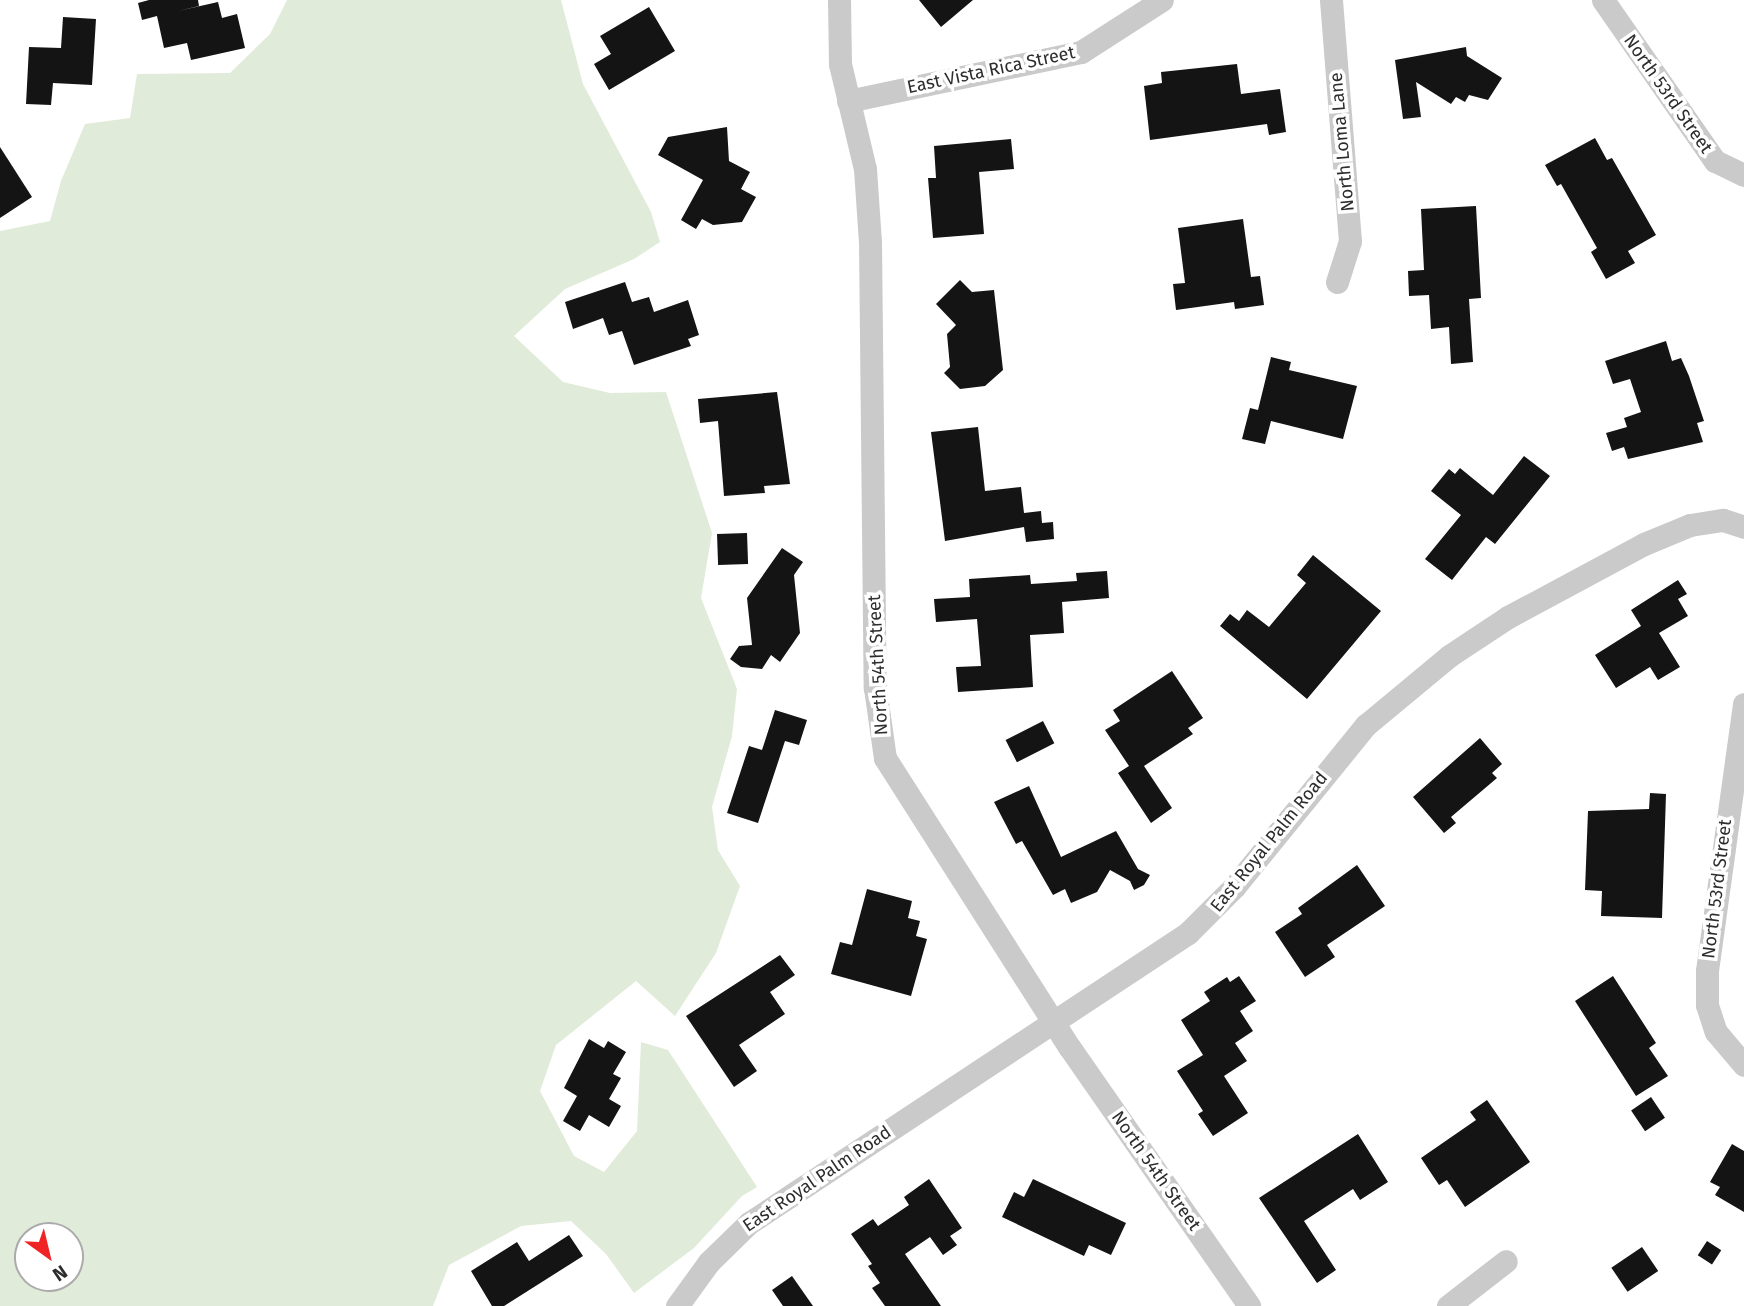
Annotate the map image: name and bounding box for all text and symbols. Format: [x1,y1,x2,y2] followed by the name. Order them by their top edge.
[1619,30,1717,158] street label: North 53rd Street
[905,42,1077,98] street label: East Vista Rica Street
[1325,72,1359,212] street label: North Loma Lane
[864,594,892,736] street label: North 54th Street
[1206,768,1332,916] street label: East Royal Palm Road
[1698,818,1736,960] street label: North 53rd Street
[1107,1107,1205,1235] street label: North 54th Street
[739,1121,895,1237] street label: East Royal Palm Road
[14,1222,84,1292] north arrow
[48,1260,72,1286] text: N

